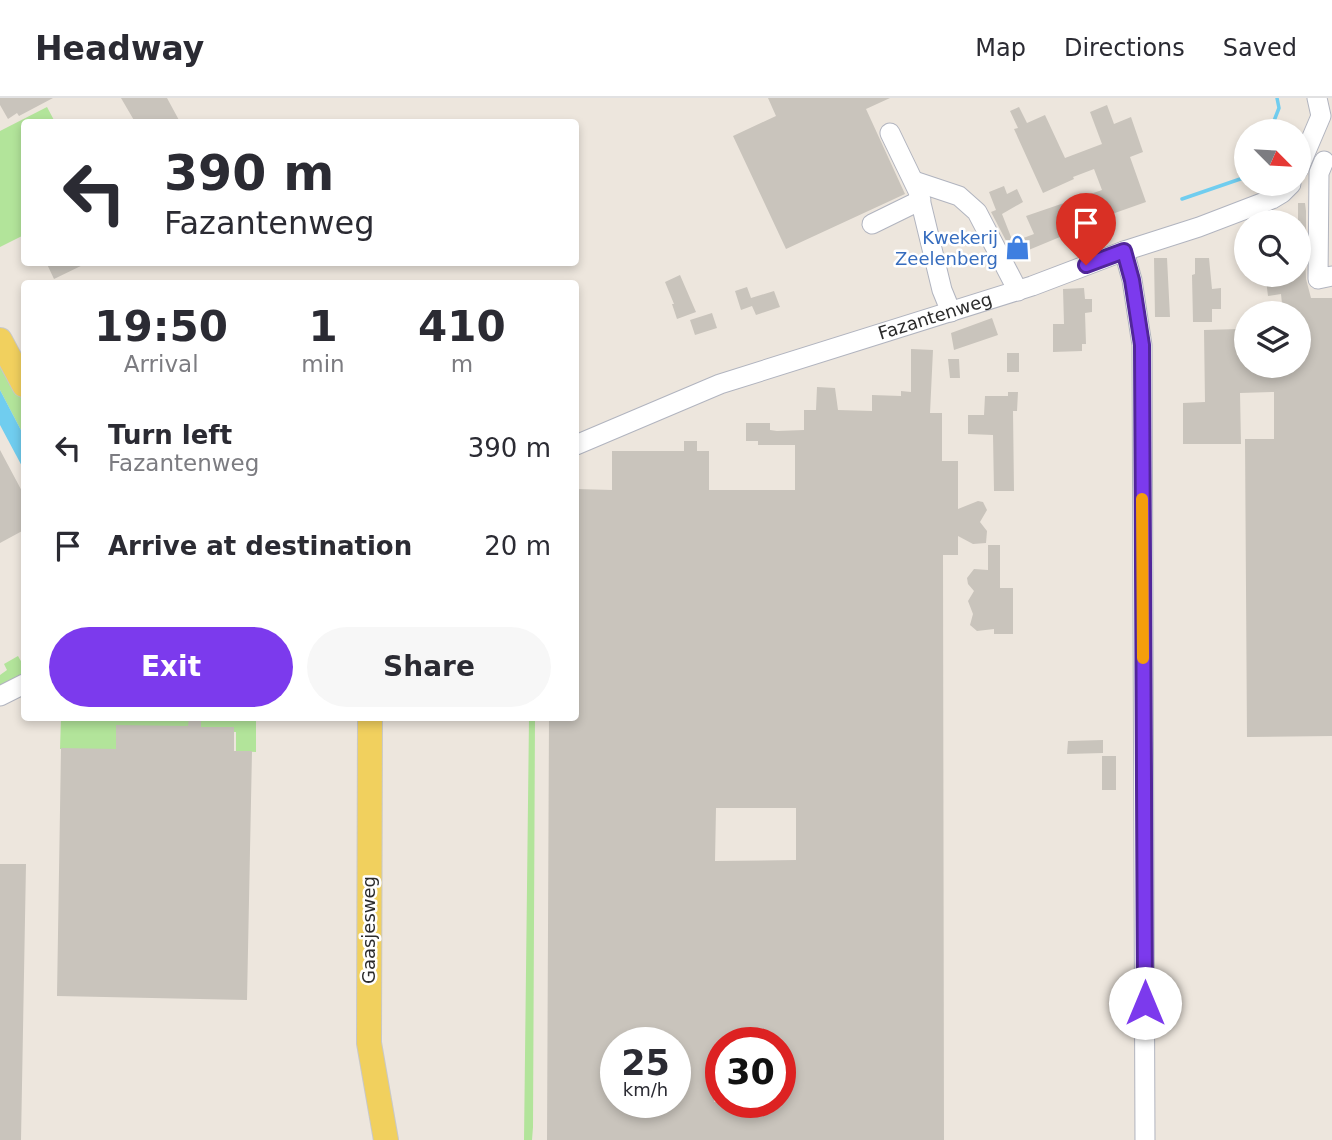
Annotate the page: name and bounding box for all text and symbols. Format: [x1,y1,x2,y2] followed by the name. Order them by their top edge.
[35,29,204,68] text: Headway
[975,34,1026,62] text: Map
[1064,34,1185,62] text: Directions
[1223,34,1297,62] text: Saved
[1234,119,1311,196] north arrow
[1234,119,1311,378] map controls
[164,145,334,202] text: 390 m
[49,147,140,238] icon: left
[1056,193,1116,265] pin
[164,204,374,242] text: Fazantenweg
[1067,204,1105,242] icon: arrive
[1234,210,1311,287] button: search
[895,227,998,269] place label: Kwekerij Zeelenberg
[1004,234,1032,262] shop icon: Kwekerij Zeelenberg
[875,288,995,344] street label: Fazantenweg
[1234,301,1311,378] button: layers
[94,302,228,351] text: 19:50
[308,302,338,351] text: 1
[418,302,506,351] text: 410
[124,351,199,377] text: Arrival
[301,351,345,377] text: min
[451,351,473,377] text: m
[108,420,232,450] text: Turn left
[49,429,87,467] icon: left
[468,433,551,463] text: 390 m
[108,450,259,476] text: Fazantenweg
[49,527,87,565] icon: arrive
[108,531,412,561] text: Arrive at destination
[484,531,551,561] text: 20 m
[49,627,293,707] button: Exit
[307,627,551,707] button: Share
[358,876,379,984] street label: Gaasjesweg
[1108,966,1182,1040] position arrow
[705,1027,796,1118] speed limit sign: 30
[621,1043,670,1083] text: 25
[623,1079,668,1100] text: km/h

